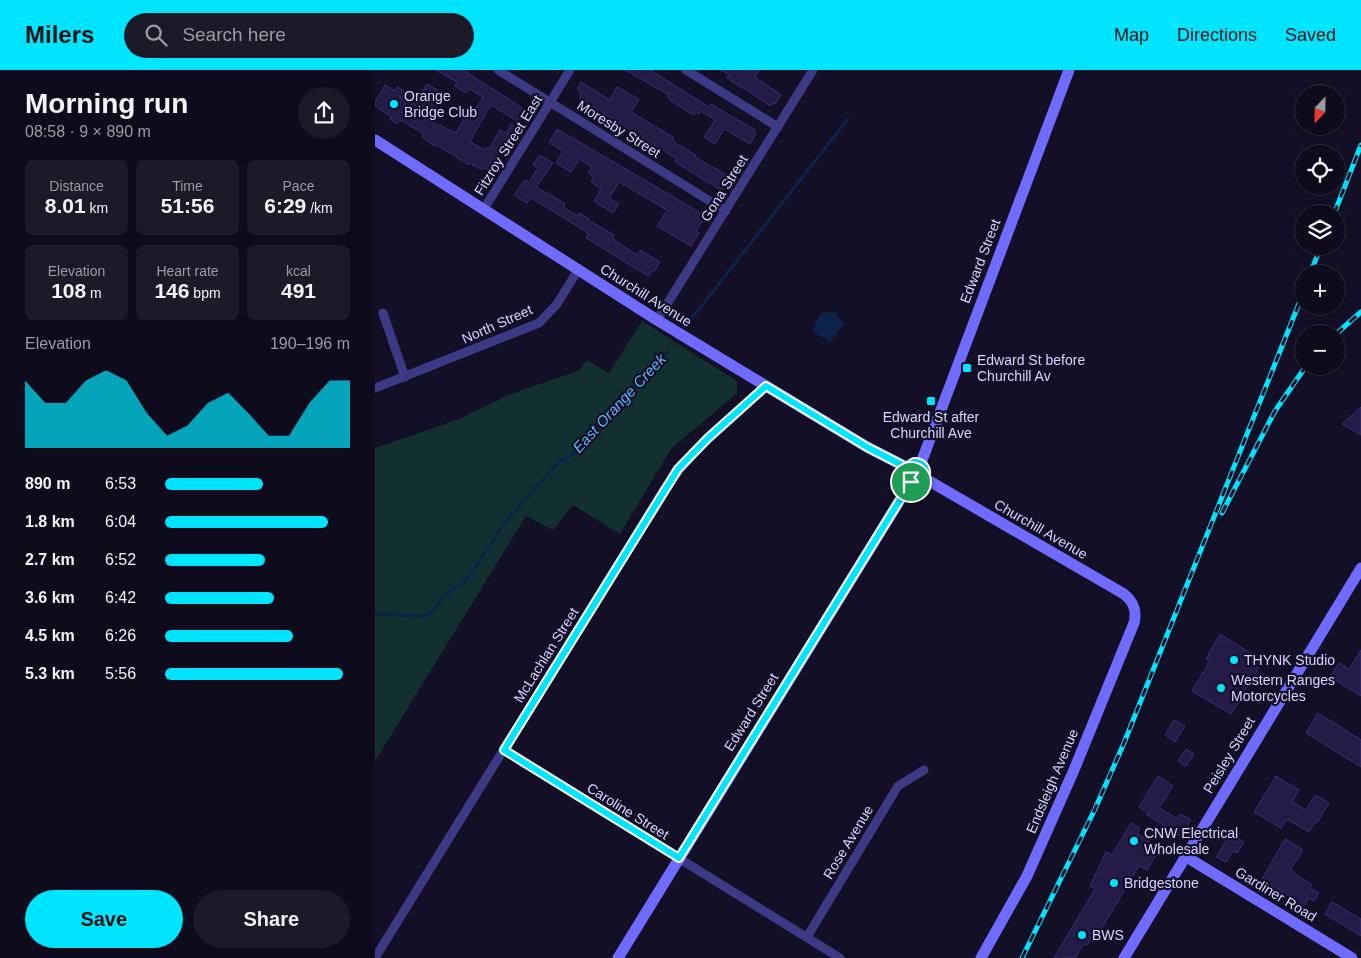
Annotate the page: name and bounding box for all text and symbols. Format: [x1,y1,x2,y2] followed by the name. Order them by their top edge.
[124,13,474,58] search box
[25,21,94,48] text: Milers
[142,21,170,49] icon: search
[182,24,286,45] text: Search here
[1114,25,1149,45] text: Map
[1177,25,1257,45] text: Directions
[1285,25,1336,45] text: Saved
[1295,85,1345,135] north arrow
[1295,85,1345,375] map controls
[298,87,350,139] button: share
[25,88,188,119] text: Morning run
[404,88,477,120] place label: Orange Bridge Club
[471,92,545,198] street label: Fitzroy Street East
[575,97,664,161] street label: Moresby Street
[388,98,400,110] marker: Orange Bridge Club
[25,123,151,140] text: 08:58 · 9 × 890 m
[1295,145,1345,195] button: locate
[697,152,751,224] street label: Gona Street
[49,178,104,194] text: Distance
[172,178,203,194] text: Time
[283,178,314,194] text: Pace
[45,194,86,217] text: 8.01
[161,194,214,217] text: 51:56
[264,194,306,217] text: 6:29
[86,200,108,216] text: km
[306,200,333,216] text: /km
[1295,205,1345,255] button: layers
[957,217,1003,305] street label: Edward Street
[597,260,695,330] street label: Churchill Avenue
[48,263,105,279] text: Elevation
[156,263,219,279] text: Heart rate
[286,263,311,279] text: kcal
[1295,265,1345,315] button: +
[51,279,86,302] text: 108
[154,279,189,302] text: 146
[281,279,316,302] text: 491
[86,285,102,301] text: m
[189,285,221,301] text: bpm
[459,301,535,347] street label: North Street
[1295,325,1345,375] button: −
[25,335,91,352] text: Elevation
[270,335,350,352] text: 190–196 m
[569,349,670,456] water label: East Orange Creek
[977,352,1085,384] place label: Edward St before Churchill Av
[961,362,973,374] marker: Edward St before Churchill Av
[925,395,937,407] marker: Edward St after Churchill Ave
[883,409,980,441] place label: Edward St after Churchill Ave
[890,461,932,503] pin
[897,468,925,496] icon: arrive
[25,475,70,492] text: 890 m
[105,475,136,492] text: 6:53
[992,496,1091,562] street label: Churchill Avenue
[25,513,75,530] text: 1.8 km
[105,513,136,530] text: 6:04
[25,551,75,568] text: 2.7 km
[105,551,136,568] text: 6:52
[25,589,75,606] text: 3.6 km
[105,589,136,606] text: 6:42
[510,604,582,705] street label: McLachlan Street
[25,627,75,644] text: 4.5 km
[105,627,136,644] text: 6:26
[1244,652,1335,668] place label: THYNK Studio
[1228,654,1240,666] marker: THYNK Studio
[25,665,75,682] text: 5.3 km
[105,665,136,682] text: 5:56
[721,670,781,754] street label: Edward Street
[1231,672,1335,704] place label: Western Ranges Motorcycles
[1215,682,1227,694] marker: Western Ranges Motorcycles
[1200,714,1258,796] street label: Peisley Street
[1023,726,1081,836] street label: Endsleigh Avenue
[584,779,672,843] street label: Caroline Street
[820,802,876,882] street label: Rose Avenue
[1144,825,1238,857] place label: CNW Electrical Wholesale
[1128,835,1140,847] marker: CNW Electrical Wholesale
[1233,863,1319,925] street label: Gardiner Road
[1124,875,1199,891] place label: Bridgestone
[1108,877,1120,889] marker: Bridgestone
[25,890,183,948] button: Save
[193,890,350,948] button: Share
[1092,927,1124,943] place label: BWS
[1076,929,1088,941] marker: BWS

